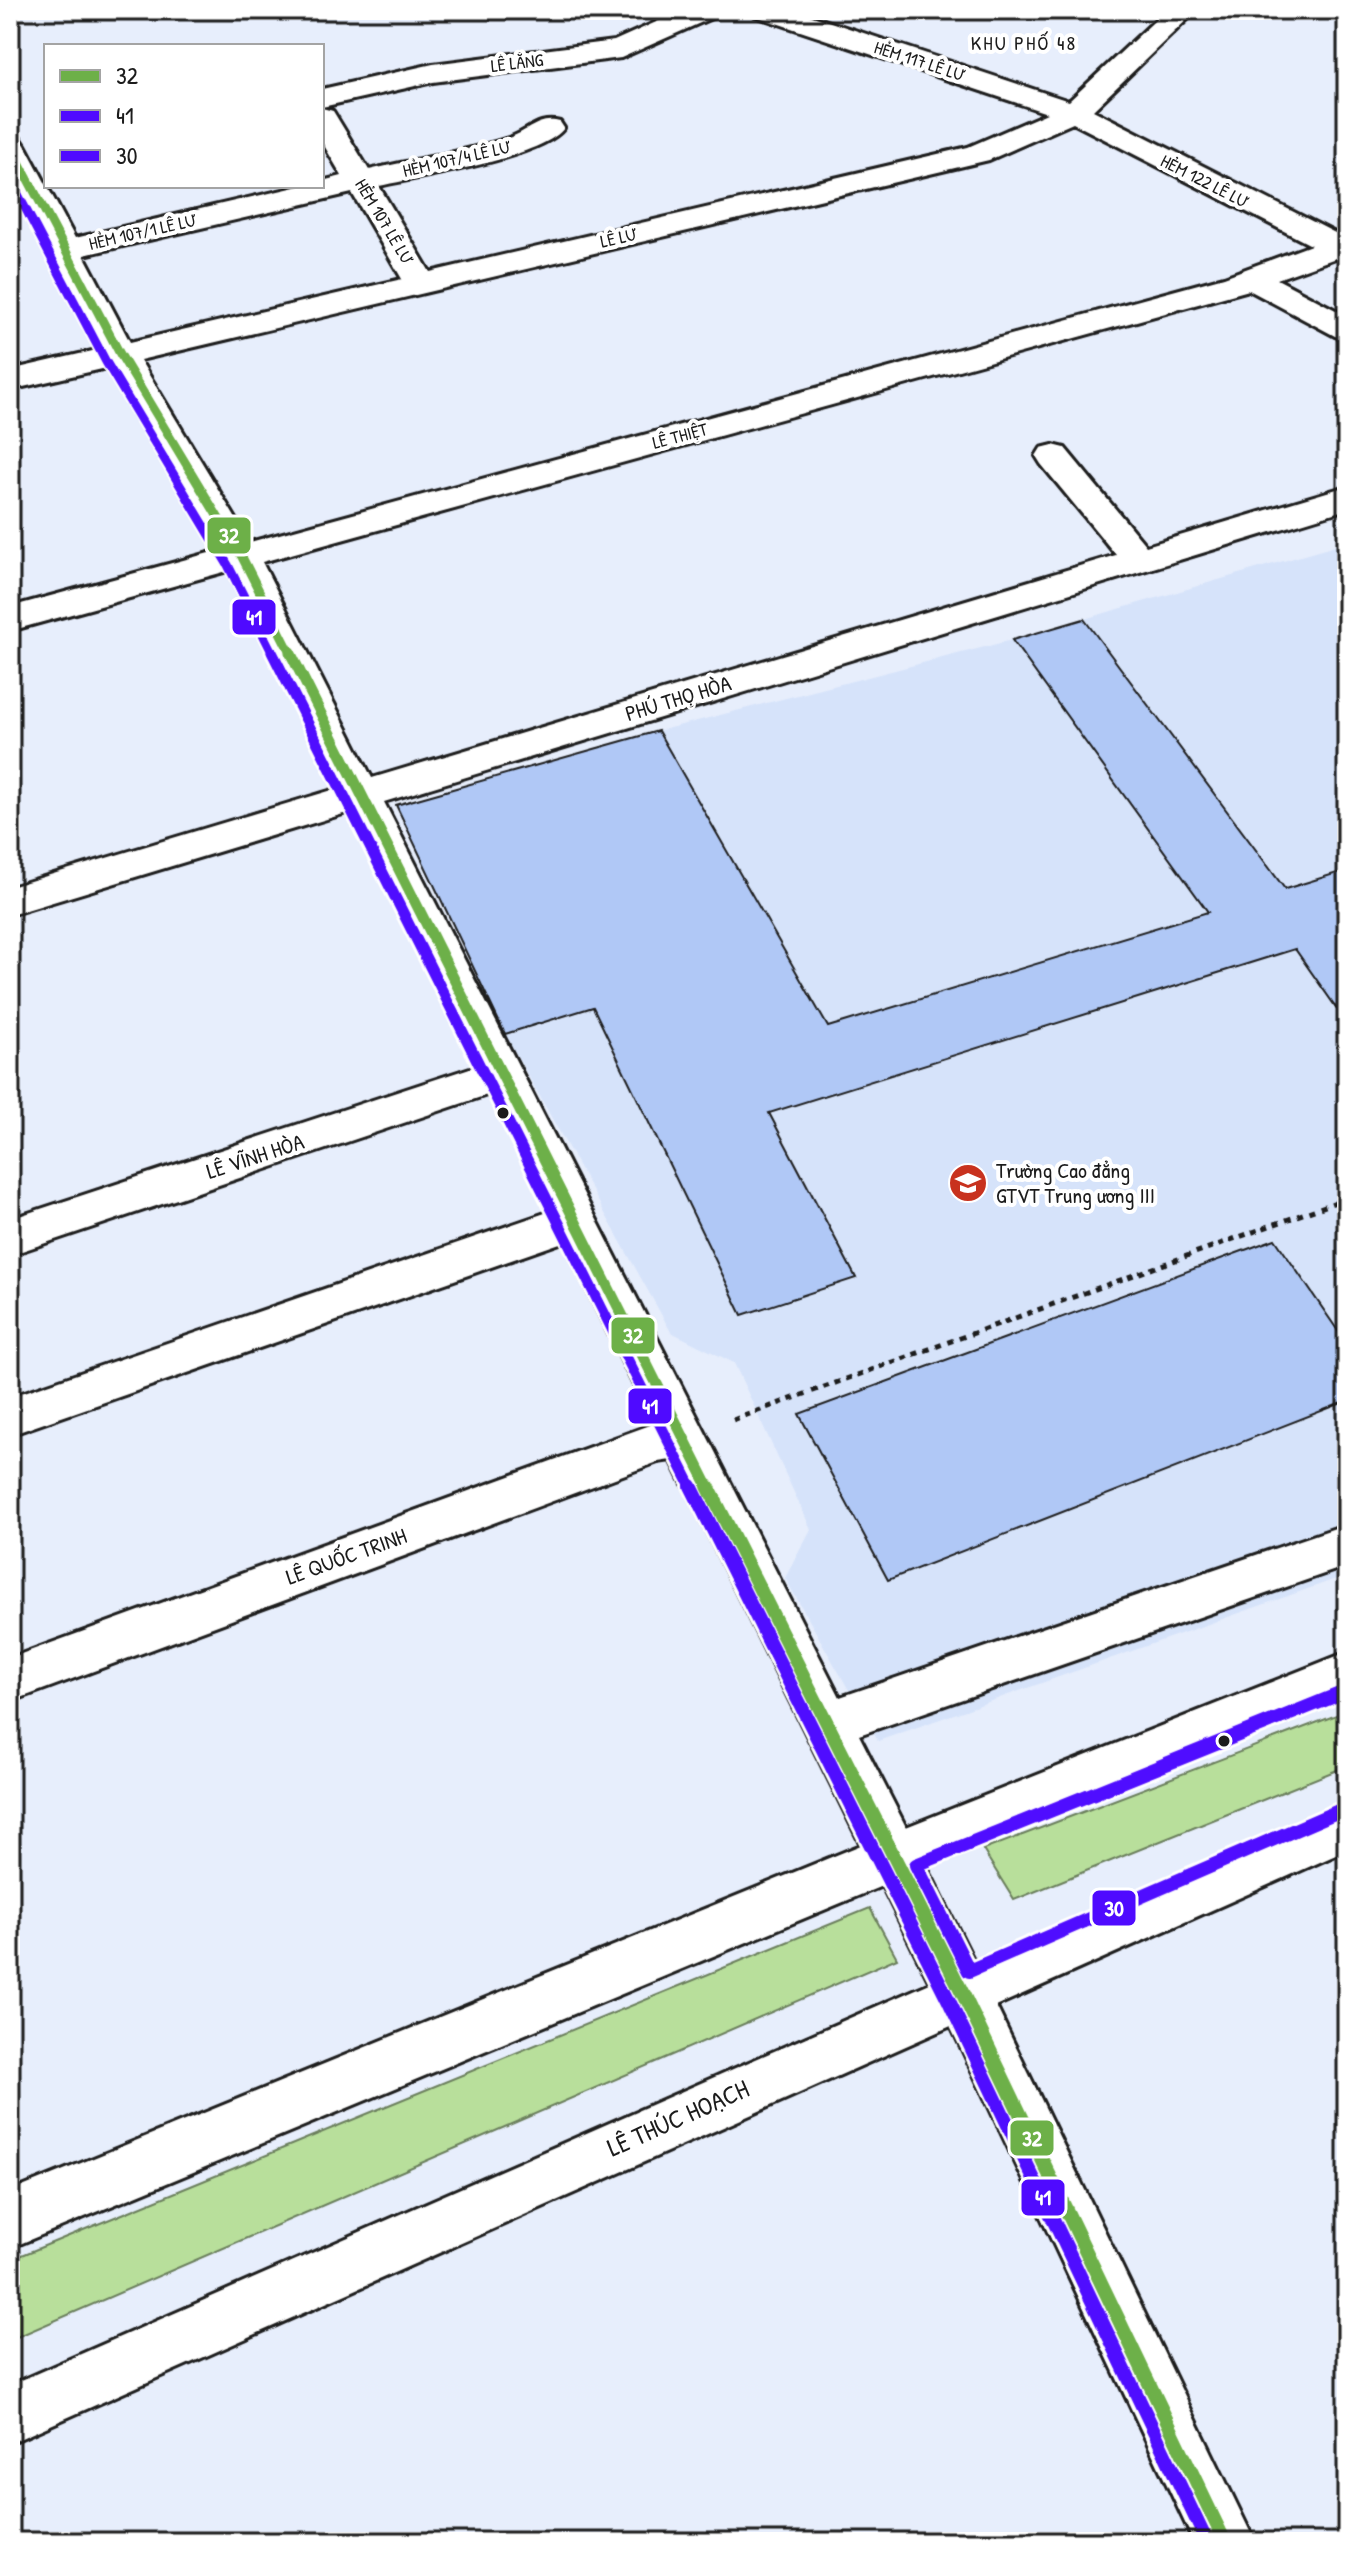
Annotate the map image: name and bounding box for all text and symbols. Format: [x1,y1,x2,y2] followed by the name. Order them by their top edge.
[971,29,1077,56] district label: KHU PHỐ 48
[871,34,969,87] street label: HẺM 117 LÊ LƯ
[44,44,324,188] legend
[489,47,545,78] street label: LÊ LĂNG
[116,59,138,91] text: 32
[116,99,134,131] text: 41
[400,134,514,183] street label: HẺM 107/4 LÊ LƯ
[116,139,138,171] text: 30
[1157,148,1254,214] street label: HẺM 122 LÊ LƯ
[349,174,420,269] street label: HẺM 107 LÊ LƯ
[86,207,200,256] street label: HẺM 107/1 LÊ LƯ
[598,221,640,254] street label: LÊ LƯ
[649,416,711,455] street label: LÊ THIỆT
[206,516,252,555] line badge: 32
[219,520,240,550] text: 32
[231,598,277,636] line badge: 41
[246,602,262,632] text: 41
[621,668,735,728] street label: PHÚ THỌ HÒA
[495,1105,511,1121] unlabelled marker
[202,1126,308,1186] street label: LÊ VĨNH HÒA
[996,1155,1155,1210] place label: Trường Cao đẳng GTVT Trung ương III
[947,1162,989,1204] school or university icon: Trường Cao đẳng GTVT Trung ương III
[610,1316,656,1355] line badge: 32
[623,1320,644,1350] text: 32
[627,1387,673,1425] line badge: 41
[642,1391,658,1421] text: 41
[282,1520,410,1592] street label: LÊ QUỐC TRINH
[1216,1733,1232,1749] unlabelled marker
[1091,1889,1137,1927] line badge: 30
[1104,1893,1124,1923] text: 30
[601,2071,754,2164] street label: LÊ THÚC HOẠCH
[1009,2119,1055,2157] line badge: 32
[1022,2123,1043,2153] text: 32
[1020,2178,1066,2217] line badge: 41
[1035,2182,1051,2212] text: 41

